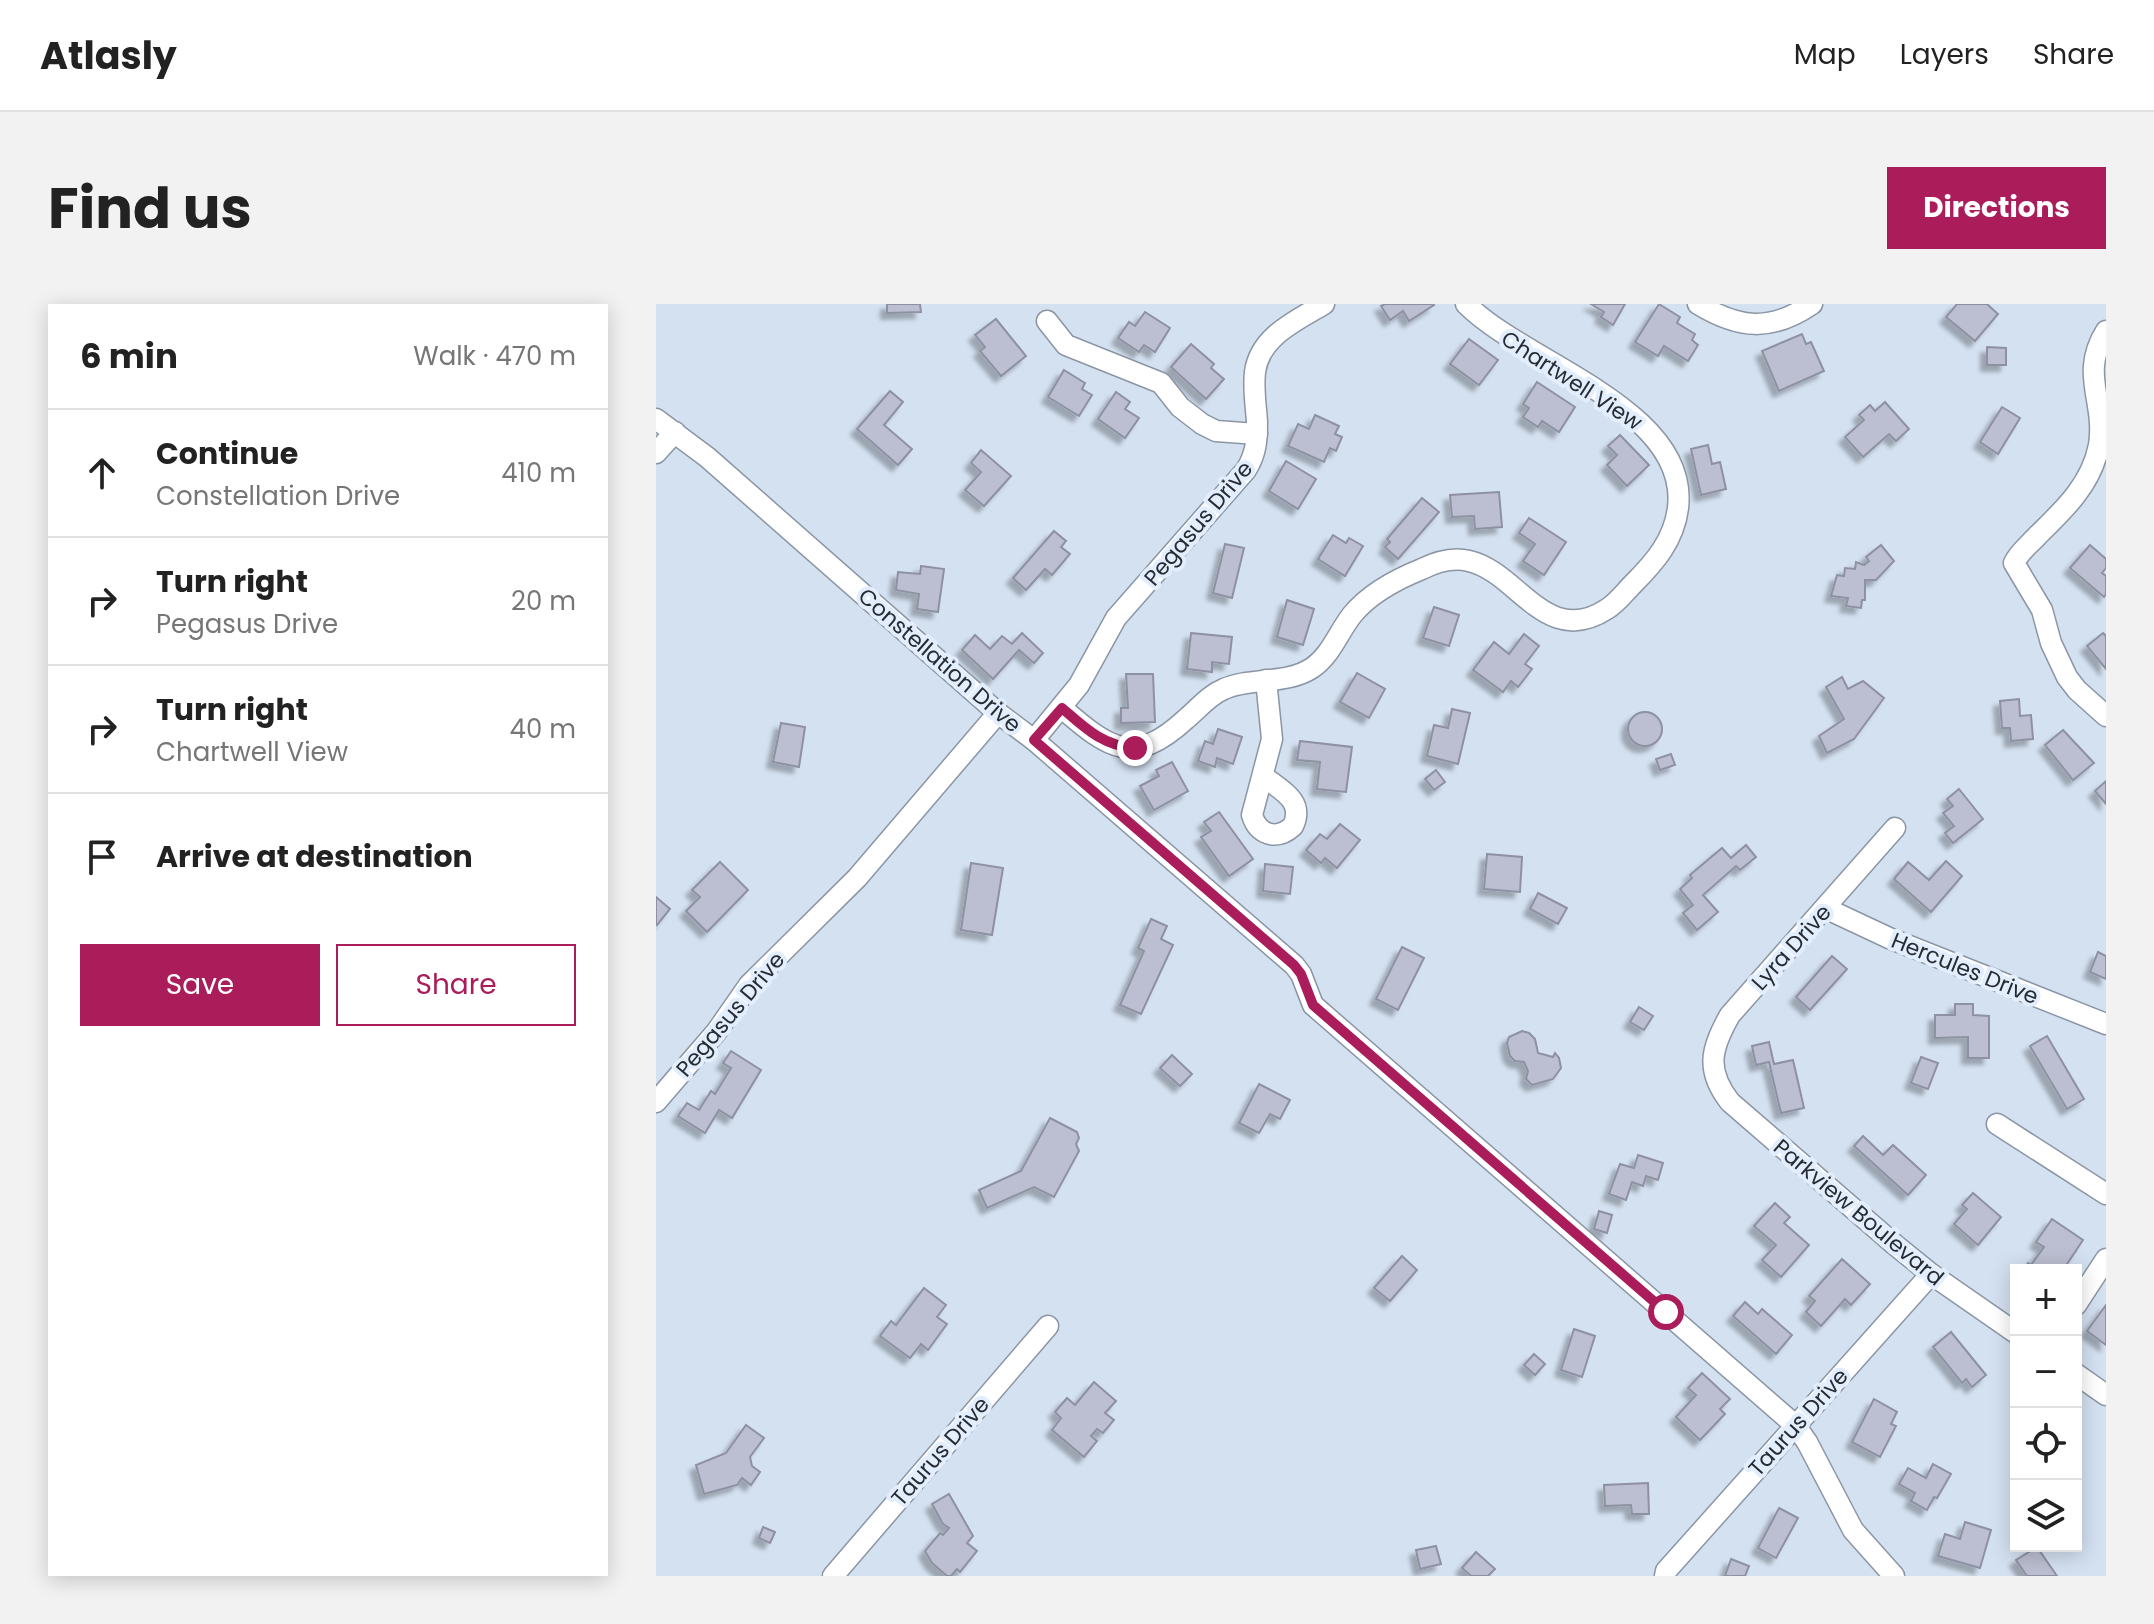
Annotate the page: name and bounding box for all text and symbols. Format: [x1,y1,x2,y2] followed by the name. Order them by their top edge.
[40,29,177,82] text: Atlasly
[1794,35,1856,74] text: Map
[1900,35,1989,74] text: Layers
[2033,35,2114,74] text: Share
[1887,167,2106,249] button: Directions
[48,169,252,248] text: Find us
[1495,323,1648,438] street label: Chartwell View
[80,332,178,380] text: 6 min
[413,338,576,374] text: Walk · 470 m
[156,432,298,475] text: Continue
[80,451,124,495] icon: ahead
[1137,454,1260,592] street label: Pegasus Drive
[501,455,576,491] text: 410 m
[156,478,400,514] text: Constellation Drive
[156,560,308,603] text: Turn right
[80,579,124,623] icon: right
[852,581,1028,740] street label: Constellation Drive
[511,583,576,619] text: 20 m
[156,606,338,642] text: Pegasus Drive
[156,688,308,731] text: Turn right
[80,707,124,751] icon: right
[510,711,576,747] text: 40 m
[1117,730,1153,766] route end
[156,734,348,770] text: Chartwell View
[80,835,124,879] icon: arrive
[156,835,473,878] text: Arrive at destination
[1744,898,1838,997] street label: Lyra Drive
[1887,925,2043,1012] street label: Hercules Drive
[80,944,320,1026] button: Save
[336,944,576,1026] button: Share
[669,945,792,1083] street label: Pegasus Drive
[1767,1132,1950,1293] street label: Parkview Boulevard
[2010,1264,2082,1552] map controls
[2010,1264,2082,1336] button: +
[1648,1294,1684,1330] route start
[2010,1336,2082,1408] button: −
[1741,1362,1855,1483] street label: Taurus Drive
[884,1390,997,1513] street label: Taurus Drive
[2010,1408,2082,1480] button: locate
[2010,1480,2082,1552] button: layers

